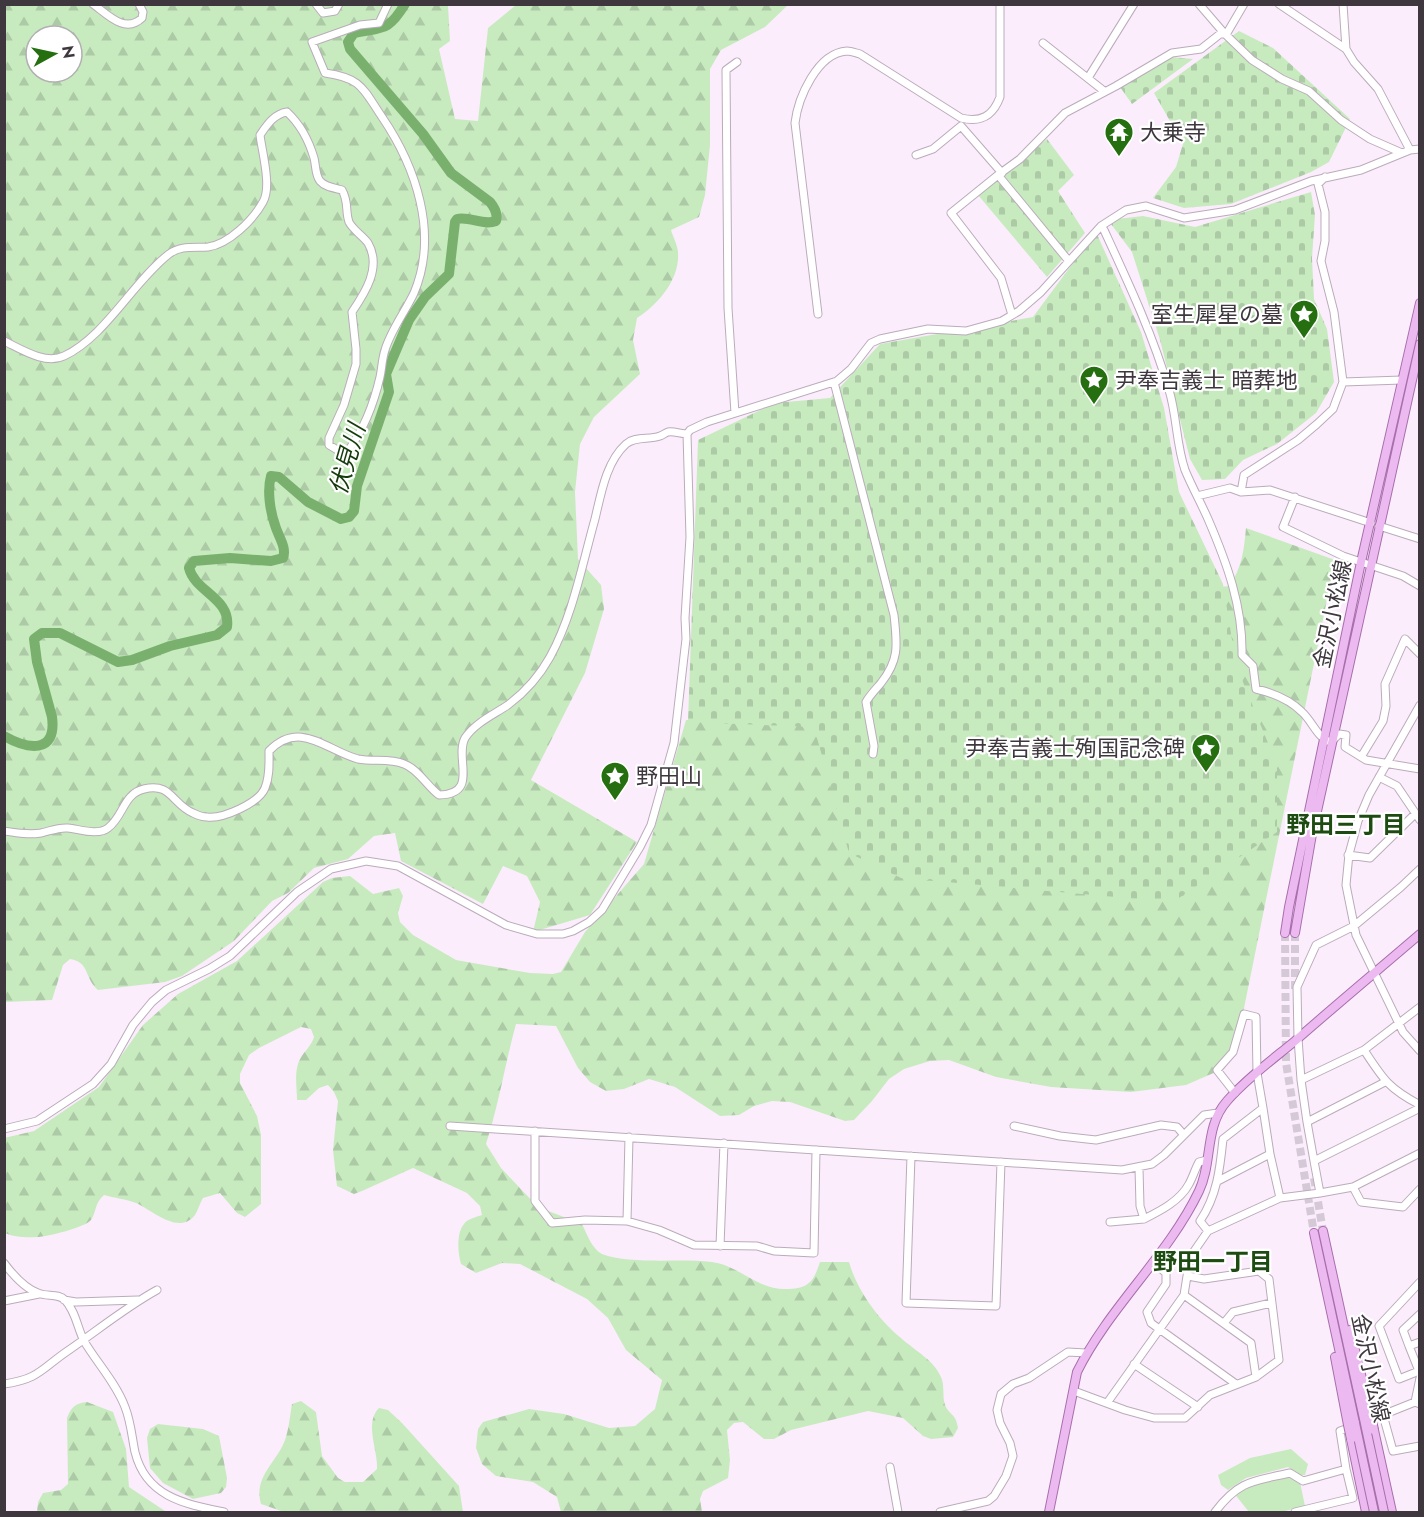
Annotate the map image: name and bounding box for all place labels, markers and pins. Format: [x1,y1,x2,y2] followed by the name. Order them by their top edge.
[1103,116,1135,158] temple icon: 大乗寺
[1140,116,1206,148] place label: 大乗寺
[1151,298,1283,330] place label: 室生犀星の墓
[1288,298,1320,340] place icon: 室生犀星の墓
[1078,364,1110,406] place icon: 尹奉吉義士 暗葬地
[1115,364,1298,396] place label: 尹奉吉義士 暗葬地
[965,732,1185,764] place label: 尹奉吉義士殉国記念碑
[1190,732,1222,774] place icon: 尹奉吉義士殉国記念碑
[599,760,631,802] place icon: 野田山
[636,760,702,792] place label: 野田山

